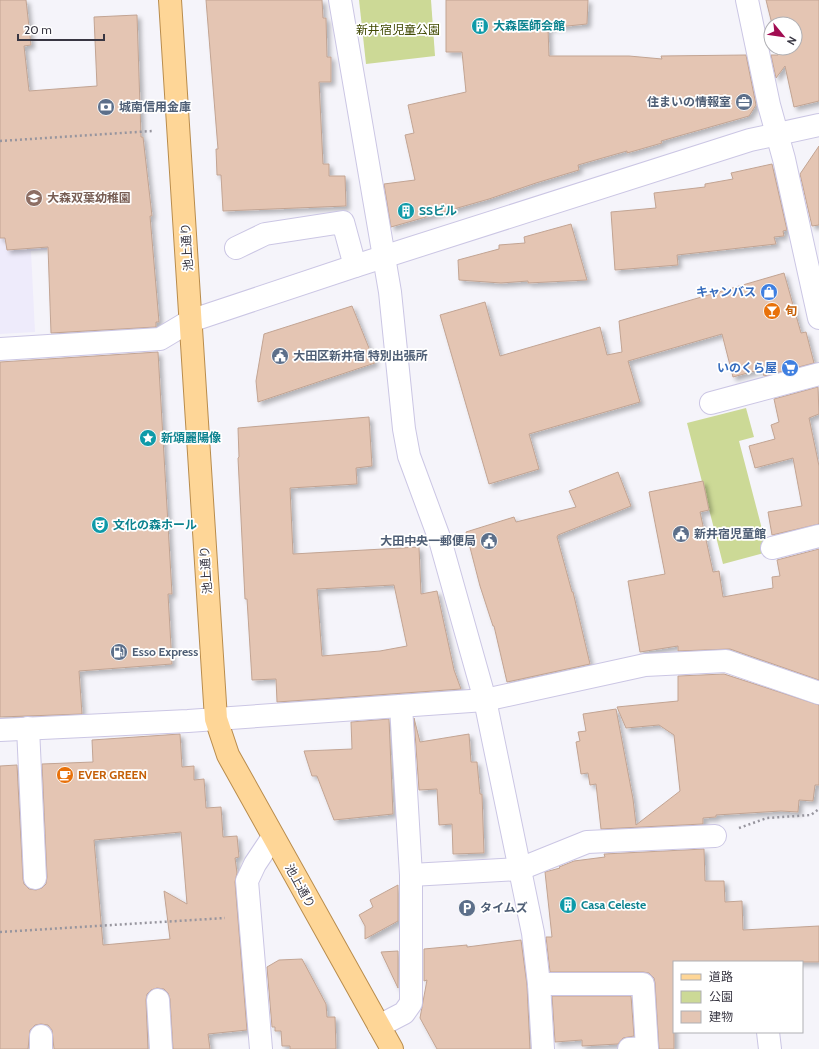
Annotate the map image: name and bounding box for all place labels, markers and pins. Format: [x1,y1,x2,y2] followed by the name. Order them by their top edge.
[470,16,490,36] building icon: 大森医師会館
[493,18,565,33] place label: 大森医師会館
[734,92,754,112] office icon: 住まいの情報室
[647,94,731,109] place label: 住まいの情報室
[96,97,116,117] bank icon: 城南信用金庫
[119,99,191,114] place label: 城南信用金庫
[24,188,44,208] school or university icon: 大森双葉幼稚園
[47,190,131,205] place label: 大森双葉幼稚園
[396,201,416,221] building icon: SSビル
[419,203,457,218] place label: SSビル
[759,282,779,302] shop icon: キャンバス
[696,284,756,299] place label: キャンバス
[762,301,782,321] bar icon: 旬
[785,303,797,318] place label: 旬
[270,346,290,366] public building icon: 大田区新井宿 特別出張所
[293,348,428,363] place label: 大田区新井宿 特別出張所
[780,358,800,378] supermarket icon: いのくら屋
[717,360,777,375] place label: いのくら屋
[138,428,158,448] place icon: 新頌麗陽像
[161,430,221,445] place label: 新頌麗陽像
[90,515,110,535] theatre icon: 文化の森ホール
[113,517,197,532] place label: 文化の森ホール
[671,524,691,544] public building icon: 新井宿児童館
[694,526,766,541] place label: 新井宿児童館
[479,531,499,551] public building icon: 大田中央一郵便局
[380,533,476,548] place label: 大田中央一郵便局
[109,642,129,662] fuel station icon: Esso Express
[132,644,198,659] place label: Esso Express
[55,765,75,785] cafe icon: EVER GREEN
[78,767,147,782] place label: EVER GREEN
[558,895,578,915] building icon: Casa Celeste
[581,897,646,912] place label: Casa Celeste
[457,898,477,918] parking icon: タイムズ
[480,900,528,915] place label: タイムズ

